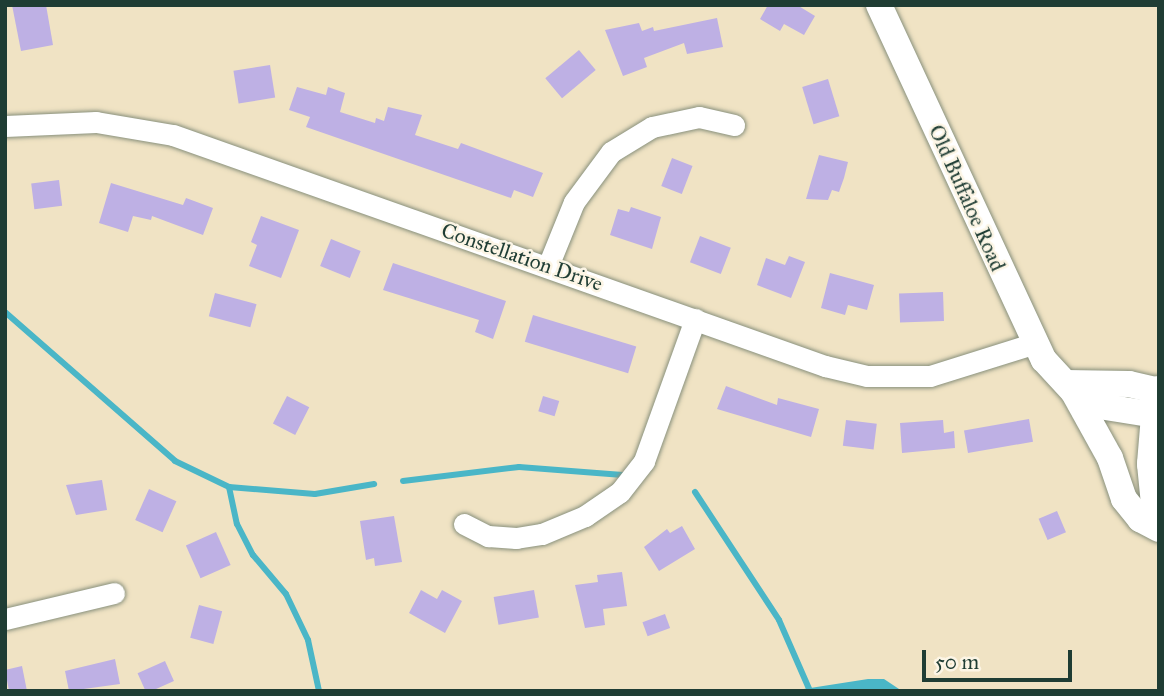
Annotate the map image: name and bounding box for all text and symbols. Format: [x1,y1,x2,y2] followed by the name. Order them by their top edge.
[923,121,1011,275] street label: Old Buffaloe Road
[438,218,606,296] street label: Constellation Drive
[926,636,1076,680] scale bar
[935,649,979,675] text: 50 m

